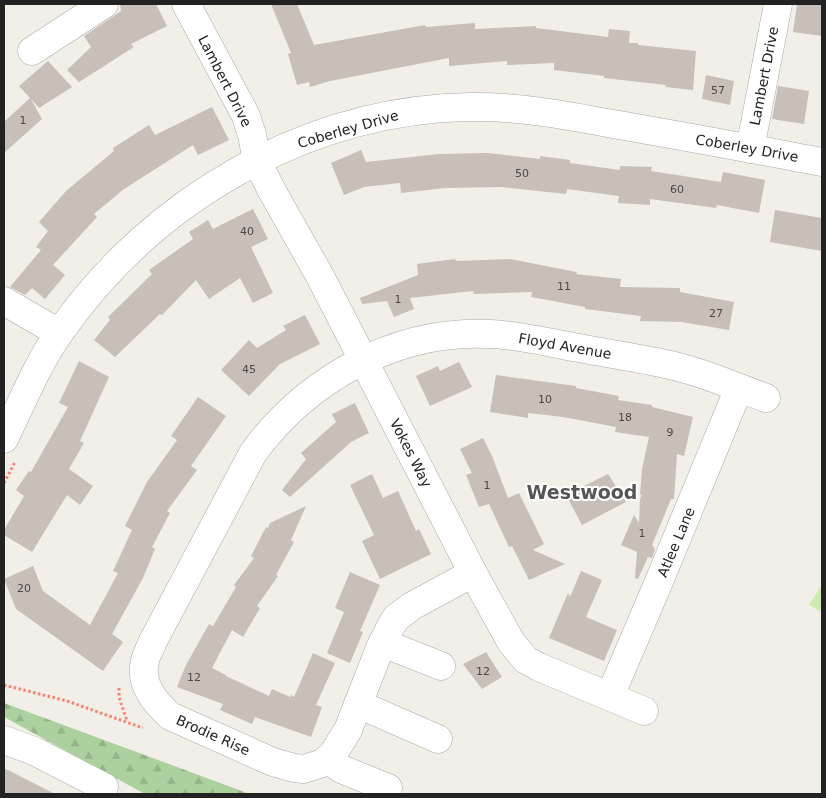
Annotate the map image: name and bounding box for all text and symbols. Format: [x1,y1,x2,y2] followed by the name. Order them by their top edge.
[747,25,781,127] street label: Lambert Drive
[195,33,255,129] street label: Lambert Drive
[711,84,725,97] house number: 57
[296,107,400,151] street label: Coberley Drive
[20,114,27,127] house number: 1
[694,131,800,165] street label: Coberley Drive
[515,167,529,180] house number: 50
[670,183,684,196] house number: 60
[240,225,254,238] house number: 40
[557,280,571,293] house number: 11
[395,293,402,306] house number: 1
[709,307,723,320] house number: 27
[517,330,613,362] street label: Floyd Avenue
[242,363,256,376] house number: 45
[538,393,552,406] house number: 10
[618,411,632,424] house number: 18
[387,416,435,490] street label: Vokes Way
[667,426,674,439] house number: 9
[484,479,491,492] house number: 1
[527,481,637,503] district label: Westwood
[654,505,698,579] street label: Atlee Lane
[639,527,646,540] house number: 1
[17,582,31,595] house number: 20
[476,665,490,678] house number: 12
[187,671,201,684] house number: 12
[174,712,252,758] street label: Brodie Rise

